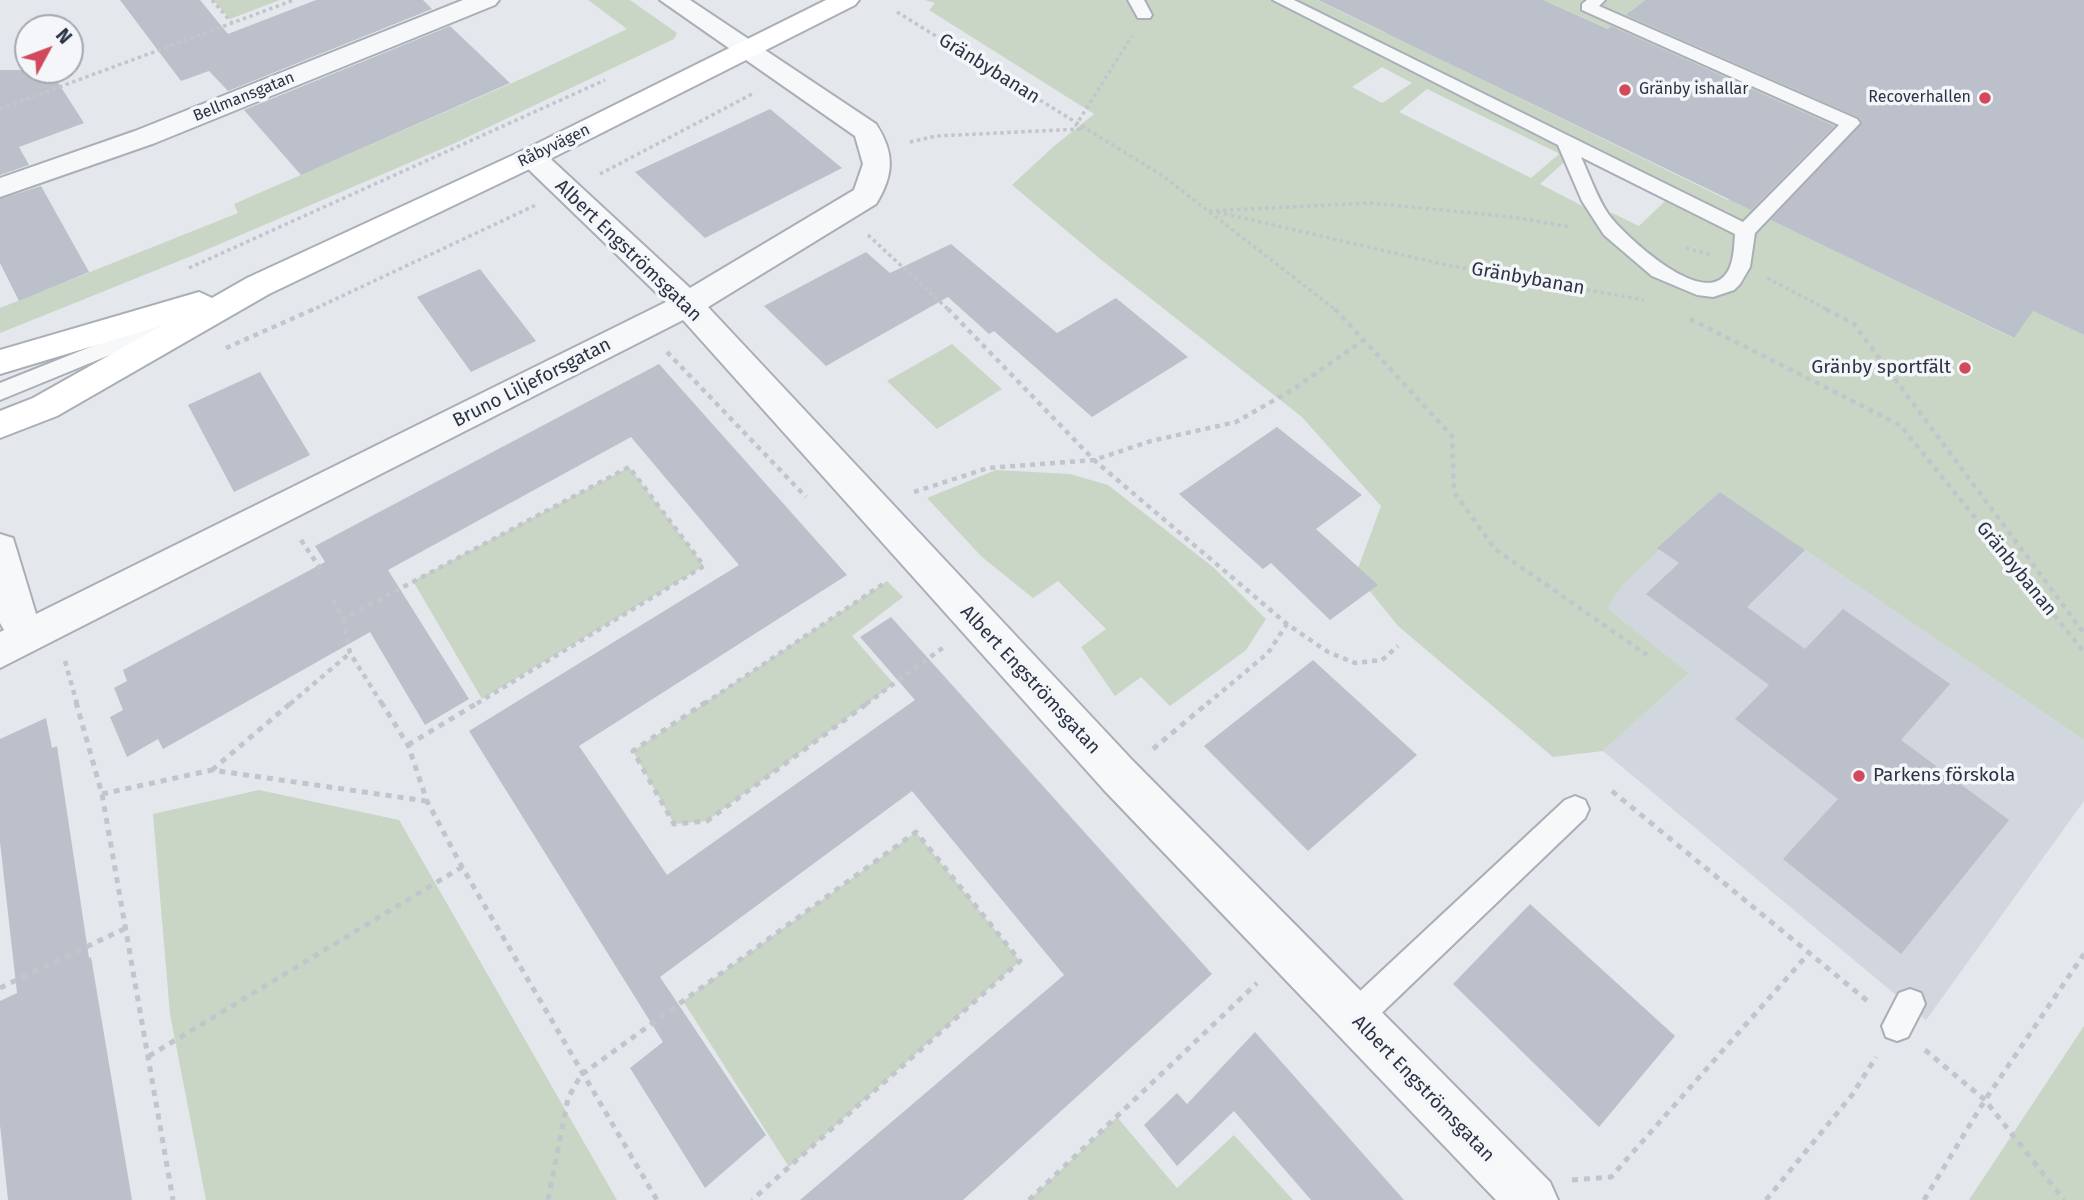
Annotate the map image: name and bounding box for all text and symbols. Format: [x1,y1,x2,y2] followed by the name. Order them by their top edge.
[14,14,84,84] north arrow
[51,24,77,49] text: N
[934,29,1044,109] street label: Gränbybanan
[191,68,297,126] street label: Bellmansgatan
[1639,80,1748,100] place label: Gränby ishallar
[1617,82,1633,98] marker: Gränby ishallar
[1868,88,1971,108] place label: Recoverhallen
[1977,90,1993,106] marker: Recoverhallen
[515,120,593,172] street label: Råbyvägen
[550,175,706,327] street label: Albert Engströmsgatan
[1470,258,1586,300] street label: Gränbybanan
[449,333,615,433] street label: Bruno Liljeforsgatan
[1811,357,1951,379] place label: Gränby sportfält
[1957,360,1973,376] marker: Gränby sportfält
[1971,517,2061,621] street label: Gränbybanan
[955,601,1105,759] street label: Albert Engströmsgatan
[1873,765,2015,787] place label: Parkens förskola
[1851,768,1867,784] marker: Parkens förskola
[1347,1011,1499,1167] street label: Albert Engströmsgatan

